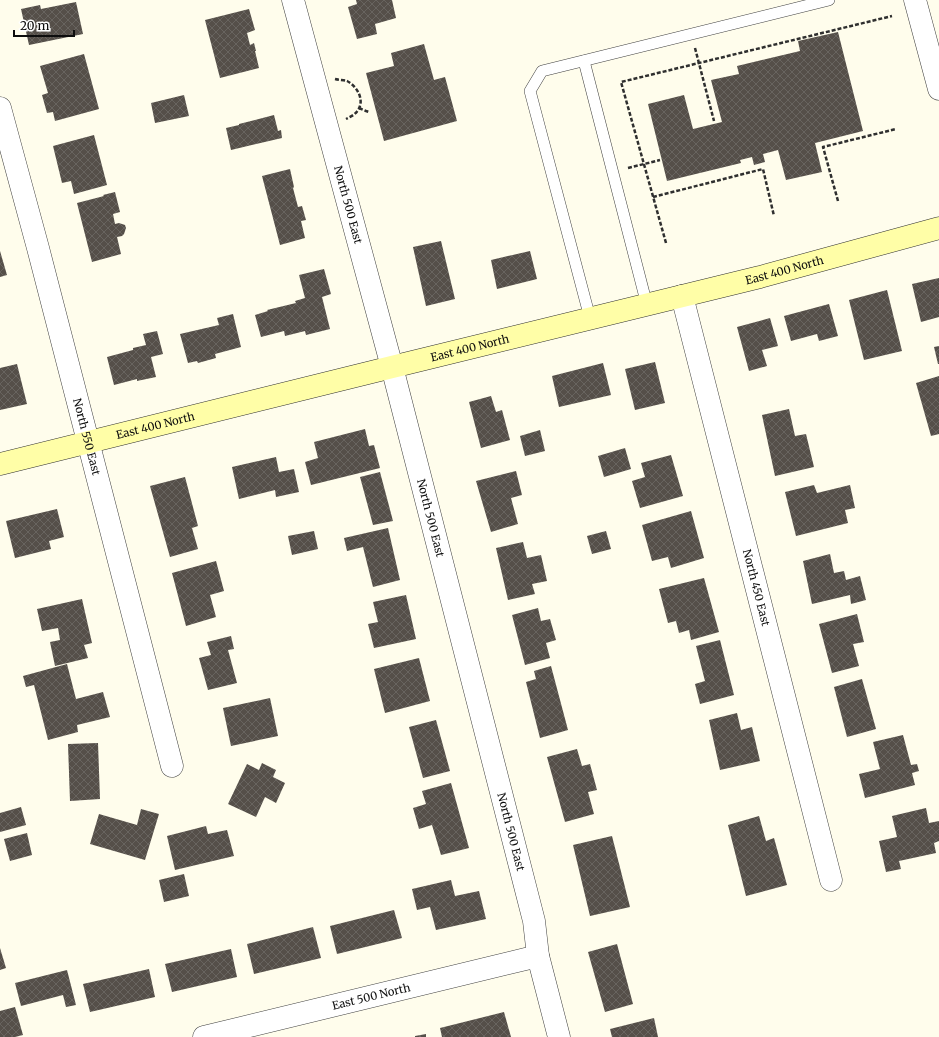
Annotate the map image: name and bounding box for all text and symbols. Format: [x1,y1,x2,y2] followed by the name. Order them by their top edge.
[14,12,74,38] scale bar
[20,18,49,33] text: 20 m
[331,164,366,246] street label: North 500 East
[744,253,826,287] street label: East 400 North
[429,331,511,364] street label: East 400 North
[70,397,104,477] street label: North 550 East
[115,409,197,442] street label: East 400 North
[414,477,448,559] street label: North 500 East
[740,548,773,628] street label: North 450 East
[494,791,528,873] street label: North 500 East
[331,980,412,1013] street label: East 500 North

